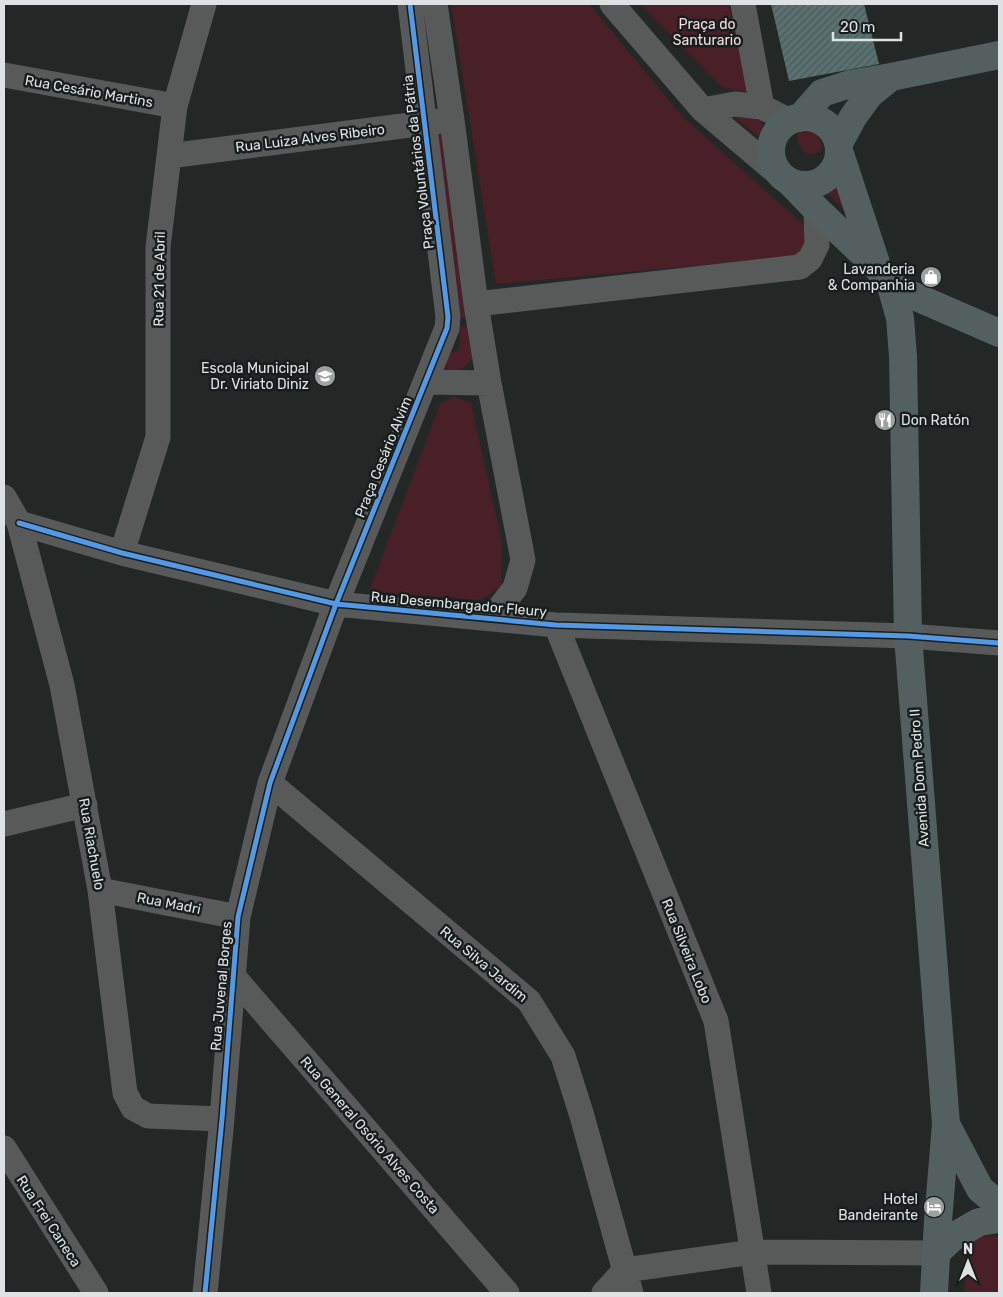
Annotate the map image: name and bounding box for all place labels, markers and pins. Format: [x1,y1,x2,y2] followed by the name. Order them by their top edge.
[828,261,915,294] place label: Lavanderia & Companhia
[919,265,943,289] shop icon: Lavanderia & Companhia
[201,360,309,393] place label: Escola Municipal Dr. Viriato Diniz
[313,364,337,388] school or university icon: Escola Municipal Dr. Viriato Diniz
[873,408,897,432] restaurant icon: Don Ratón
[901,412,969,429] place label: Don Ratón
[838,1191,918,1224] place label: Hotel Bandeirante
[922,1195,946,1219] hotel icon: Hotel Bandeirante

